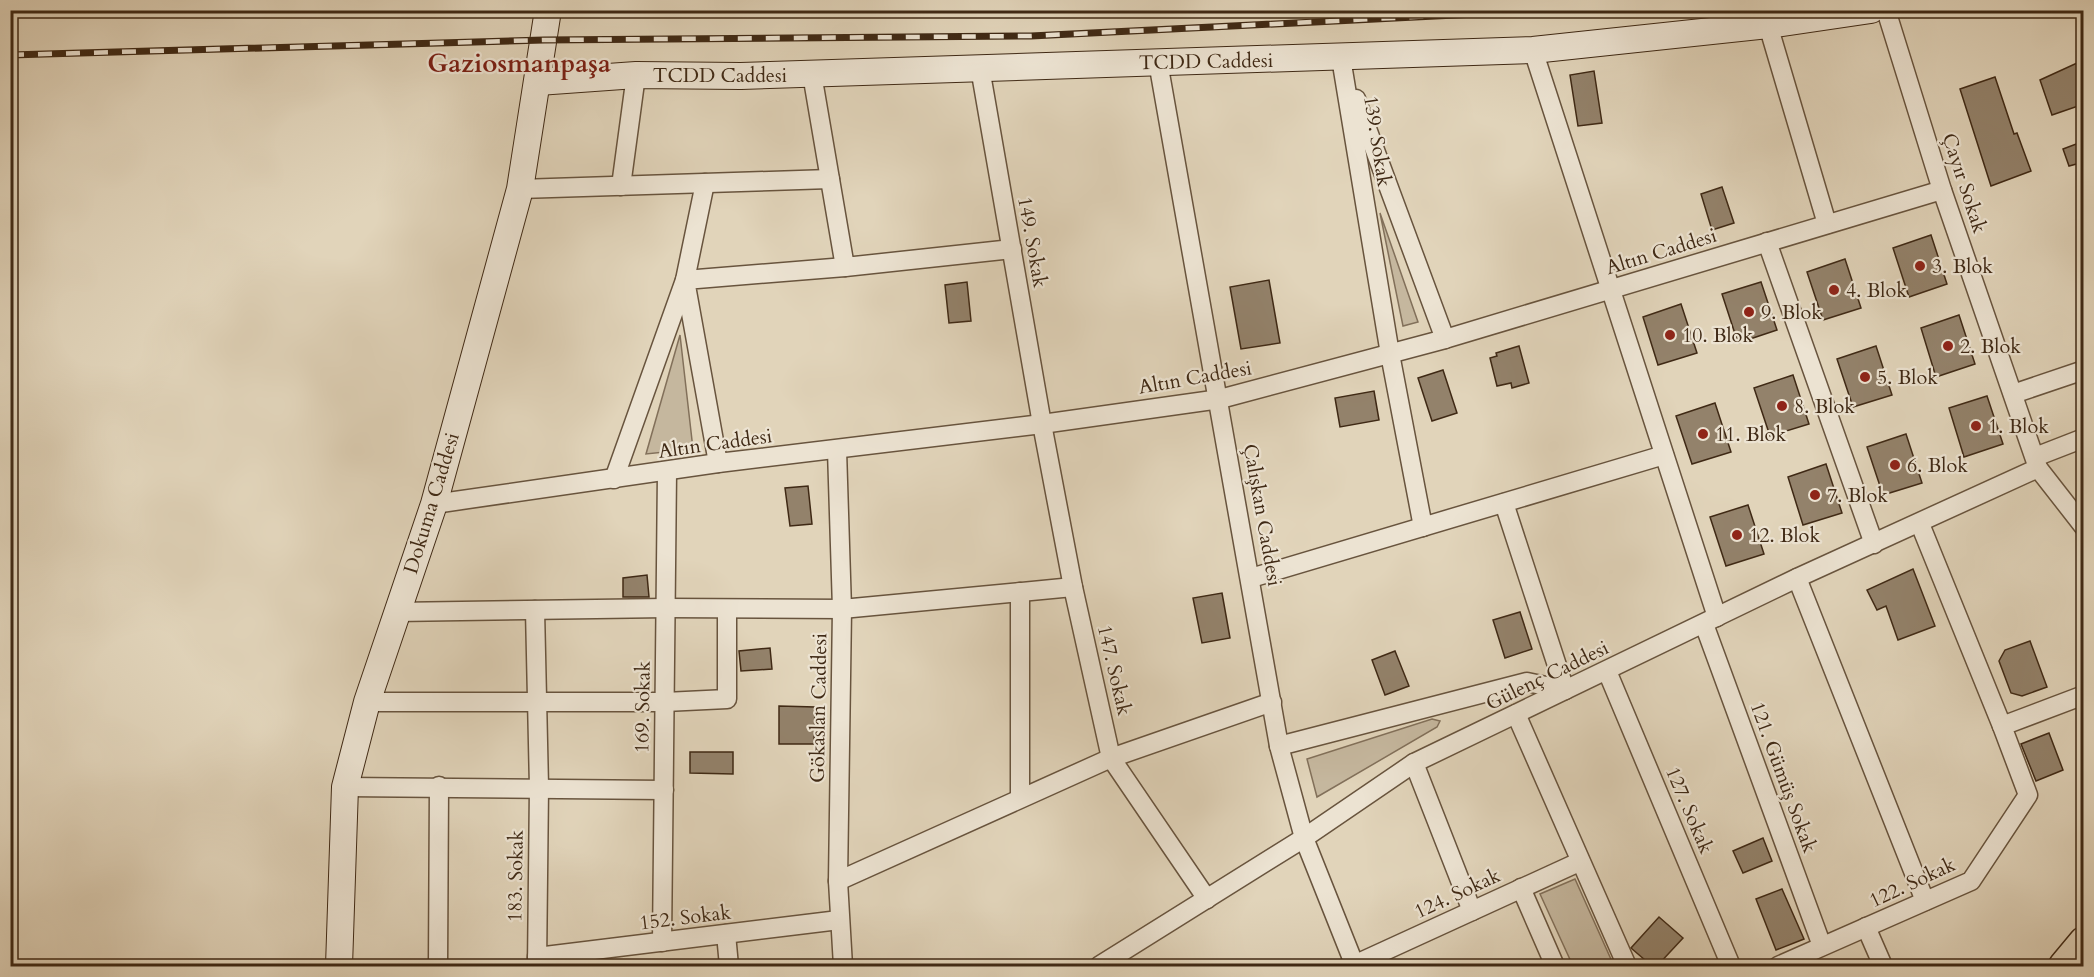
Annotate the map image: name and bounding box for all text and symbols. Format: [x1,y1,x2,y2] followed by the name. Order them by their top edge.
[427,46,611,81] district label: Gaziosmanpaşa
[1139,47,1274,76] street label: TCDD Caddesi
[653,62,788,89] street label: TCDD Caddesi
[1357,94,1398,189] street label: 139. Sokak
[1936,130,1993,237] street label: Çayır Sokak
[1011,194,1054,290] street label: 149. Sokak
[1602,222,1720,281] street label: Altın Caddesi
[1932,253,1993,280] place label: 3. Blok
[1913,259,1927,273] marker: 3. Blok
[1846,277,1907,304] place label: 4. Blok
[1827,283,1841,297] marker: 4. Blok
[1761,299,1822,326] place label: 9. Blok
[1742,305,1756,319] marker: 9. Blok
[1682,322,1753,349] place label: 10. Blok
[1663,328,1677,342] marker: 10. Blok
[1960,333,2021,360] place label: 2. Blok
[1941,339,1955,353] marker: 2. Blok
[1136,354,1254,401] street label: Altın Caddesi
[1877,364,1938,391] place label: 5. Blok
[1858,370,1872,384] marker: 5. Blok
[1794,393,1855,420] place label: 8. Blok
[1775,399,1789,413] marker: 8. Blok
[1988,413,2049,440] place label: 1. Blok
[1969,419,1983,433] marker: 1. Blok
[1715,421,1786,448] place label: 11. Blok
[656,422,774,465] street label: Altın Caddesi
[1696,427,1710,441] marker: 11. Blok
[397,429,466,577] street label: Dokuma Caddesi
[1237,442,1288,589] street label: Çalışkan Caddesi
[1907,452,1968,479] place label: 6. Blok
[1888,458,1902,472] marker: 6. Blok
[1827,482,1888,509] place label: 7. Blok
[1808,488,1822,502] marker: 7. Blok
[1749,522,1820,549] place label: 12. Blok
[1730,528,1744,542] marker: 12. Blok
[1091,622,1138,718] street label: 147. Sokak
[804,633,833,783] street label: Gökaslan Caddesi
[1481,634,1613,717] street label: Gülenç Caddesi
[628,660,657,753] street label: 169. Sokak
[1744,698,1823,857] street label: 121. Gümüş Sokak
[1659,763,1720,858] street label: 127. Sokak
[501,829,530,922] street label: 183. Sokak
[1865,851,1960,914] street label: 122. Sokak
[1410,862,1505,925] street label: 124. Sokak
[638,898,733,937] street label: 152. Sokak

